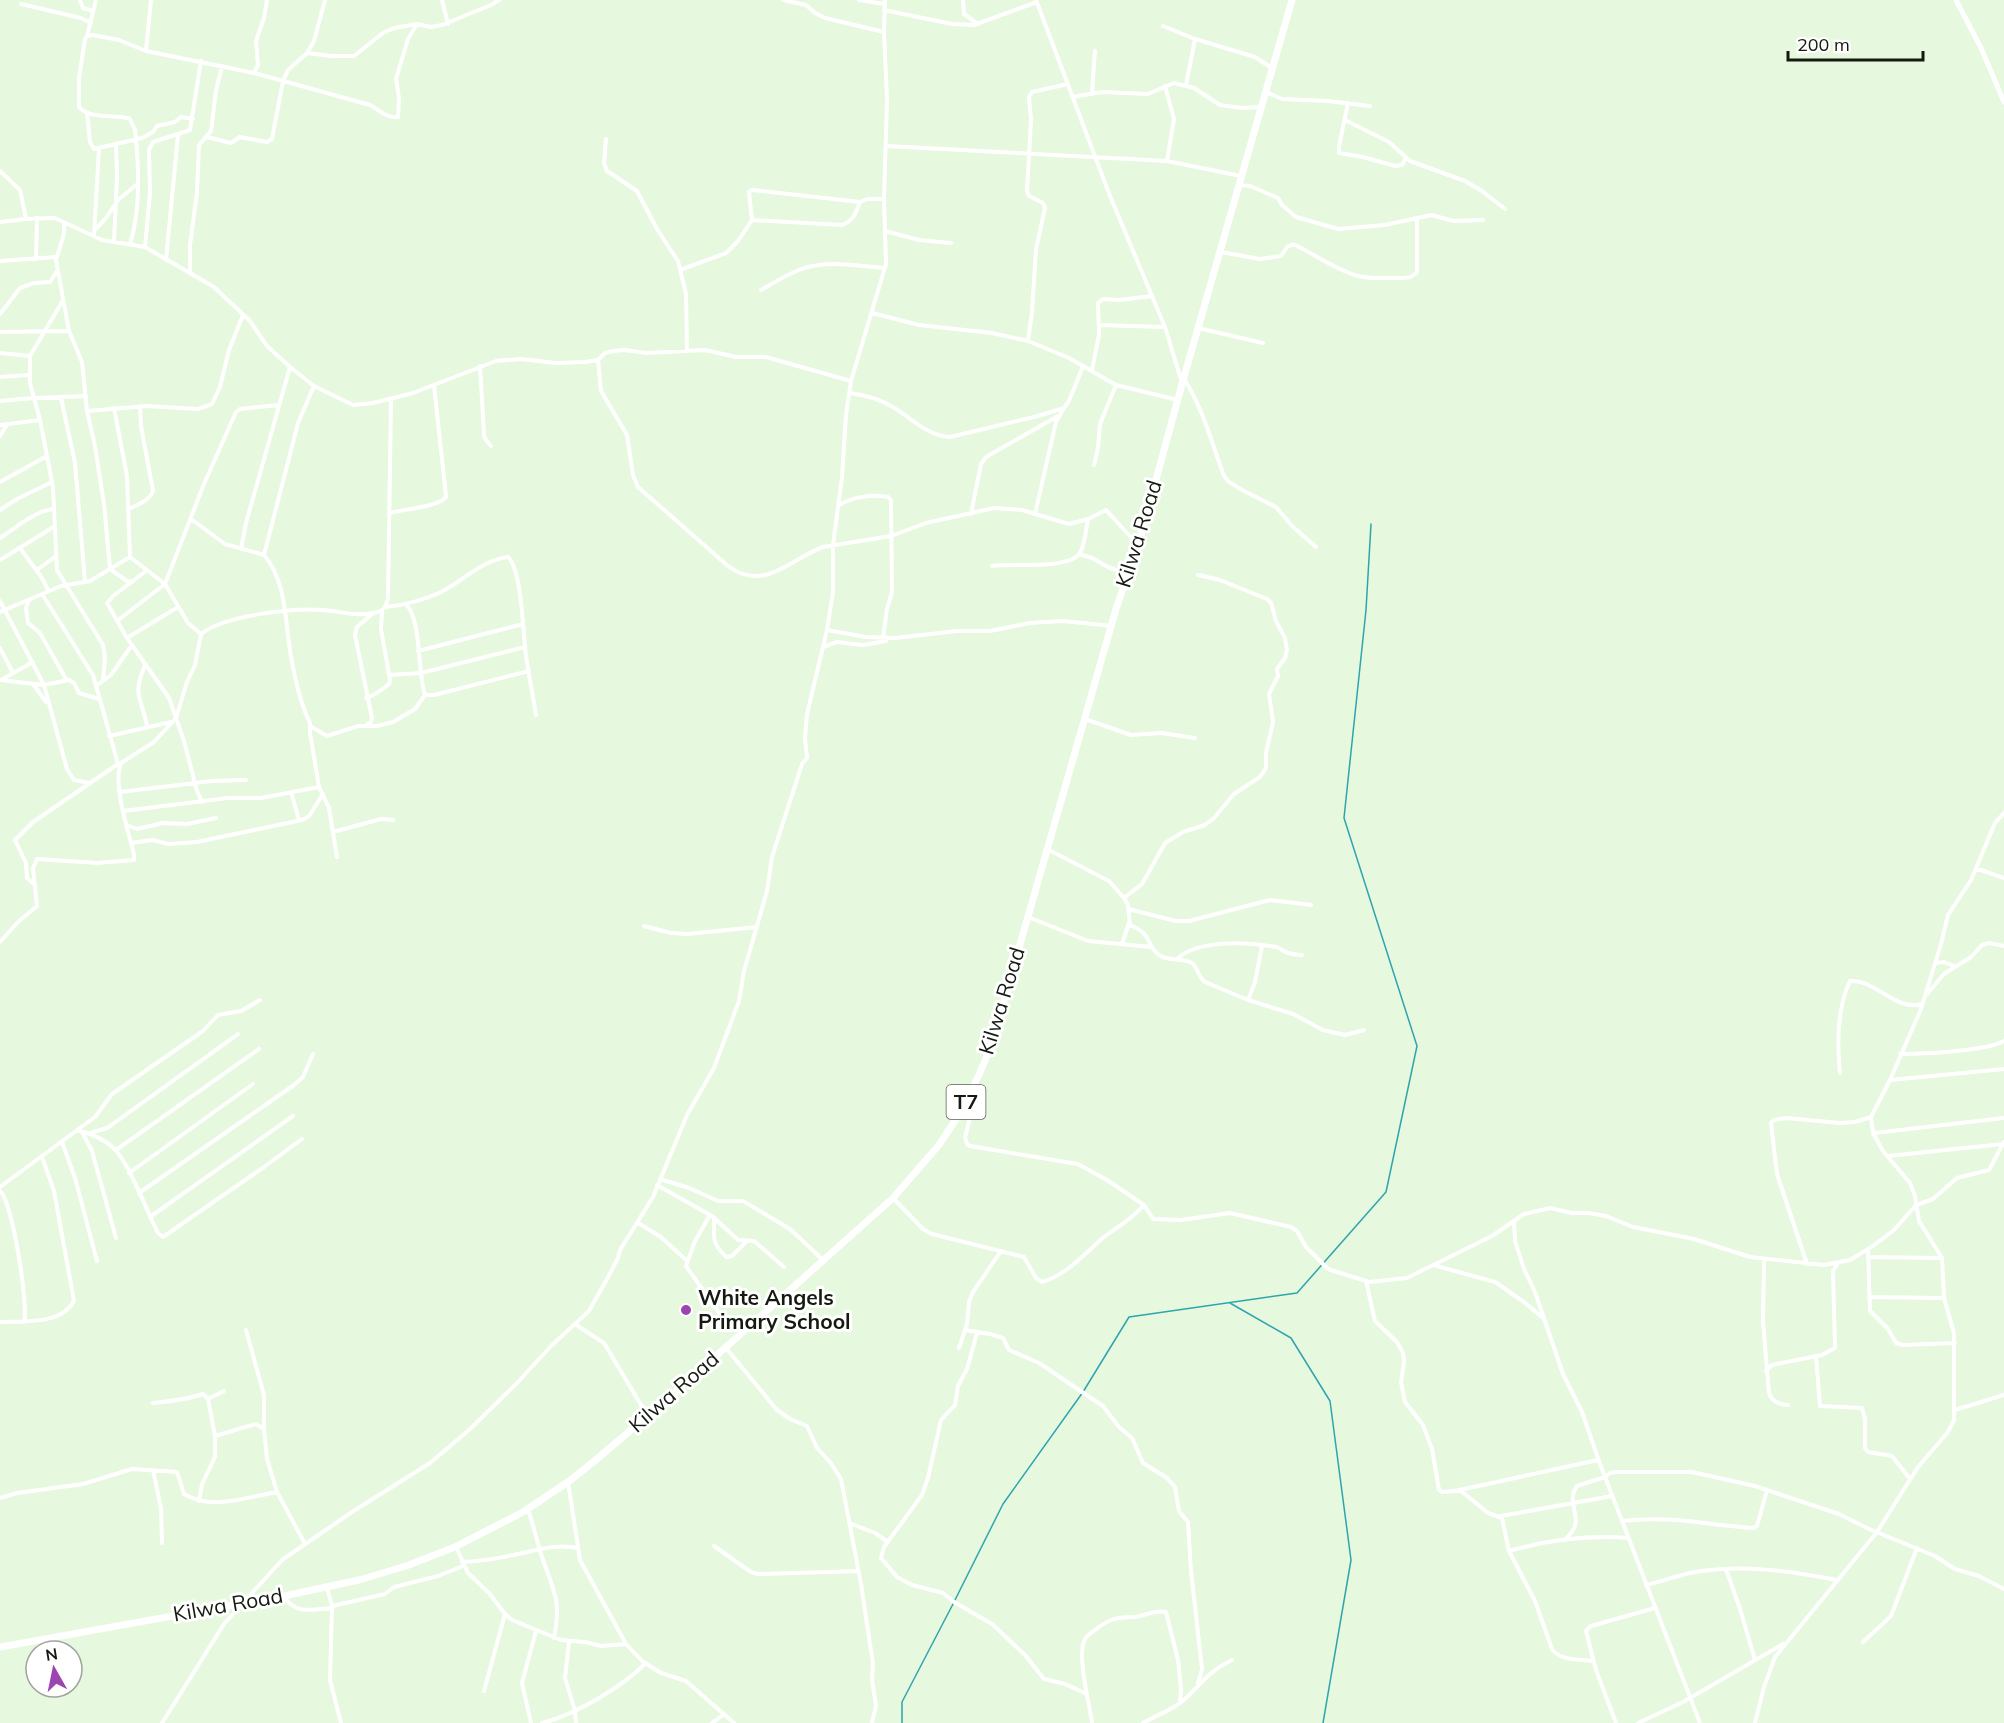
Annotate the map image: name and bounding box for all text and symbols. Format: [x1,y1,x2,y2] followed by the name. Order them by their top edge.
[1788,24,1923,62] scale bar
[1797,33,1850,56] text: 200 m
[1109,477,1167,591] street label: Kilwa Road
[972,944,1030,1058] street label: Kilwa Road
[946,1085,986,1119] road number: T7
[698,1284,851,1334] place label: White Angels Primary School
[679,1303,693,1317] marker: White Angels Primary School
[623,1345,724,1437] street label: Kilwa Road
[171,1582,285,1626] street label: Kilwa Road
[24,1639,84,1699] north arrow
[44,1643,59,1665] text: N

